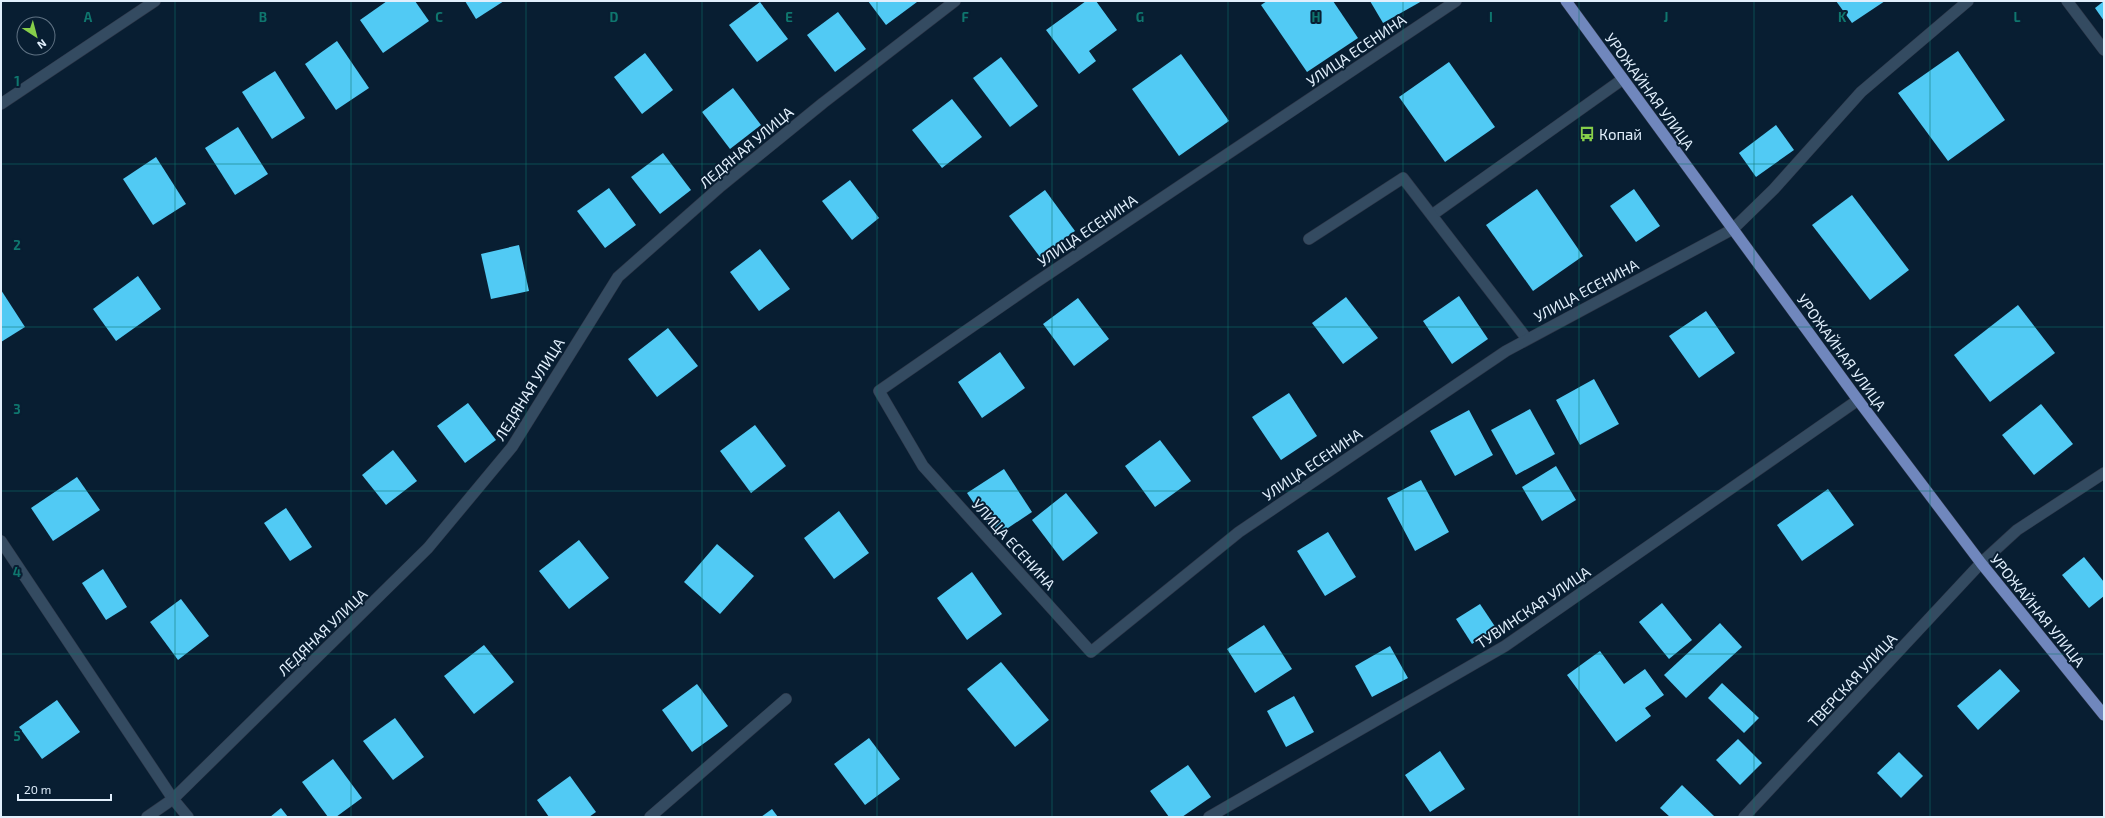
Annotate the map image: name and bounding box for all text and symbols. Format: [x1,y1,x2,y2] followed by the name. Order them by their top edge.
[84,9,93,25] text: A
[259,9,267,25] text: B
[435,9,443,25] text: C
[610,9,619,25] text: D
[785,9,793,25] text: E
[961,9,969,25] text: F
[1136,9,1144,25] text: G
[1312,9,1321,25] text: H
[1489,9,1493,25] text: I
[1664,9,1668,25] text: J
[1838,9,1847,25] text: K
[2014,9,2021,25] text: L
[1303,10,1410,90] street label: УЛИЦА ЕСЕНИНА
[16,16,56,56] north arrow
[1602,29,1699,153] street label: УРОЖАЙНАЯ УЛИЦА
[35,37,49,52] text: N
[14,73,20,89] text: 1
[695,102,797,192] street label: ЛЕДЯНАЯ УЛИЦА
[1578,125,1596,143] bus stop icon: Копай
[1599,125,1642,143] place label: Копай
[1034,190,1141,270] street label: УЛИЦА ЕСЕНИНА
[13,237,21,253] text: 2
[1531,255,1642,325] street label: УЛИЦА ЕСЕНИНА
[1794,290,1891,414] street label: УРОЖАЙНАЯ УЛИЦА
[490,334,568,443] street label: ЛЕДЯНАЯ УЛИЦА
[13,401,21,417] text: 3
[1259,424,1366,504] street label: УЛИЦА ЕСЕНИНА
[969,495,1060,594] street label: УЛИЦА ЕСЕНИНА
[1987,550,2089,671] street label: УРОЖАЙНАЯ УЛИЦА
[1472,562,1594,652] street label: ТУВИНСКАЯ УЛИЦА
[13,564,21,580] text: 4
[274,584,371,679] street label: ЛЕДЯНАЯ УЛИЦА
[1804,629,1901,731] street label: ТВЕРСКАЯ УЛИЦА
[13,728,21,744] text: 5
[18,776,111,802] scale bar
[24,782,51,796] text: 20 m

